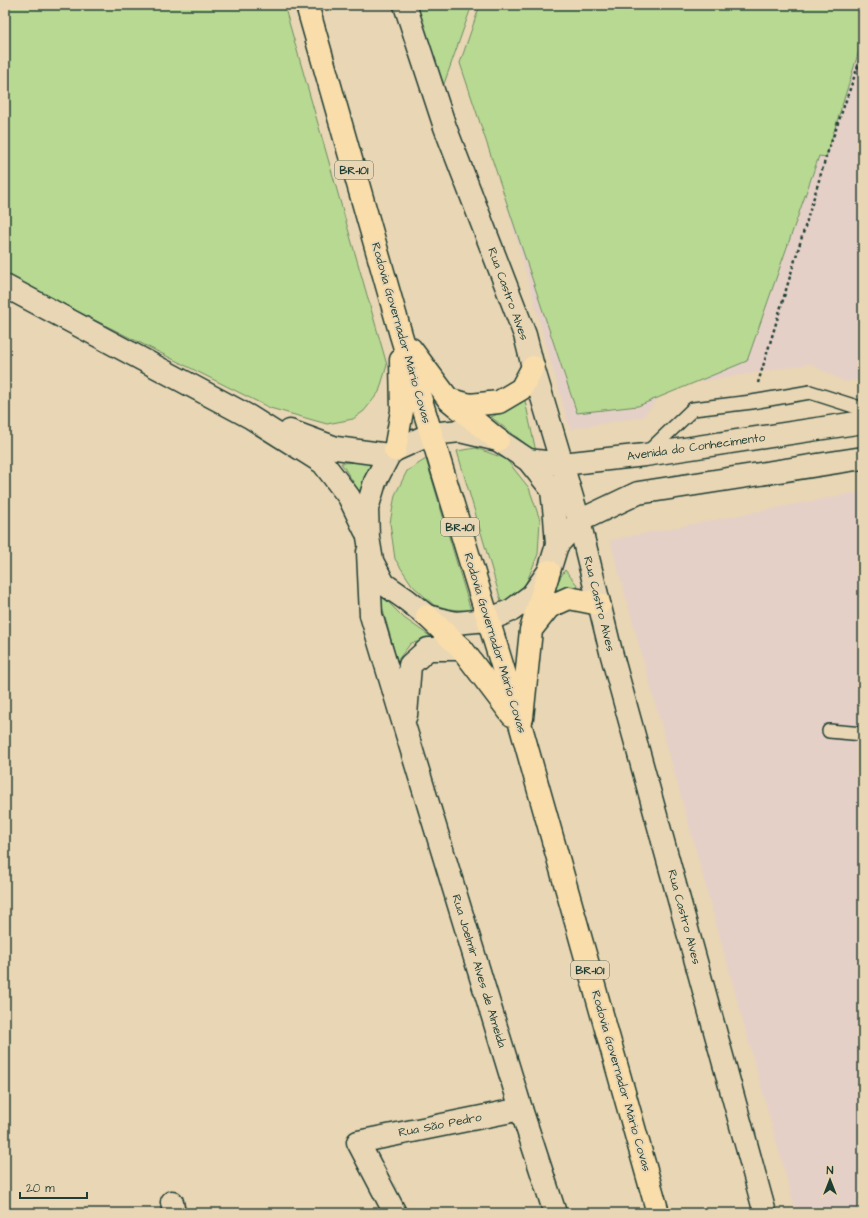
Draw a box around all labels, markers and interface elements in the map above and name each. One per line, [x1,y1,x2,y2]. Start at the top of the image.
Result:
road number: BR-101 [335,161,373,179]
street label: Rodovia Governador Mário Covas [367,240,435,426]
street label: Rua Castro Alves [483,245,533,343]
street label: Avenida do Conhecimento [626,429,767,465]
road number: BR-101 [441,518,479,536]
street label: Rodovia Governador Mário Covas [459,551,531,735]
street label: Rua Castro Alves [579,555,619,653]
street label: Rua Castro Alves [663,868,705,966]
street label: Rua Joelmir Alves de Almeida [448,892,510,1050]
road number: BR-101 [571,961,609,979]
street label: Rodovia Governador Mário Covas [587,988,655,1174]
street label: Rua São Pedro [397,1109,483,1141]
north arrow [810,1160,850,1200]
text: N [827,1163,834,1178]
scale bar [20,1174,87,1200]
text: 20 m [26,1180,55,1197]

